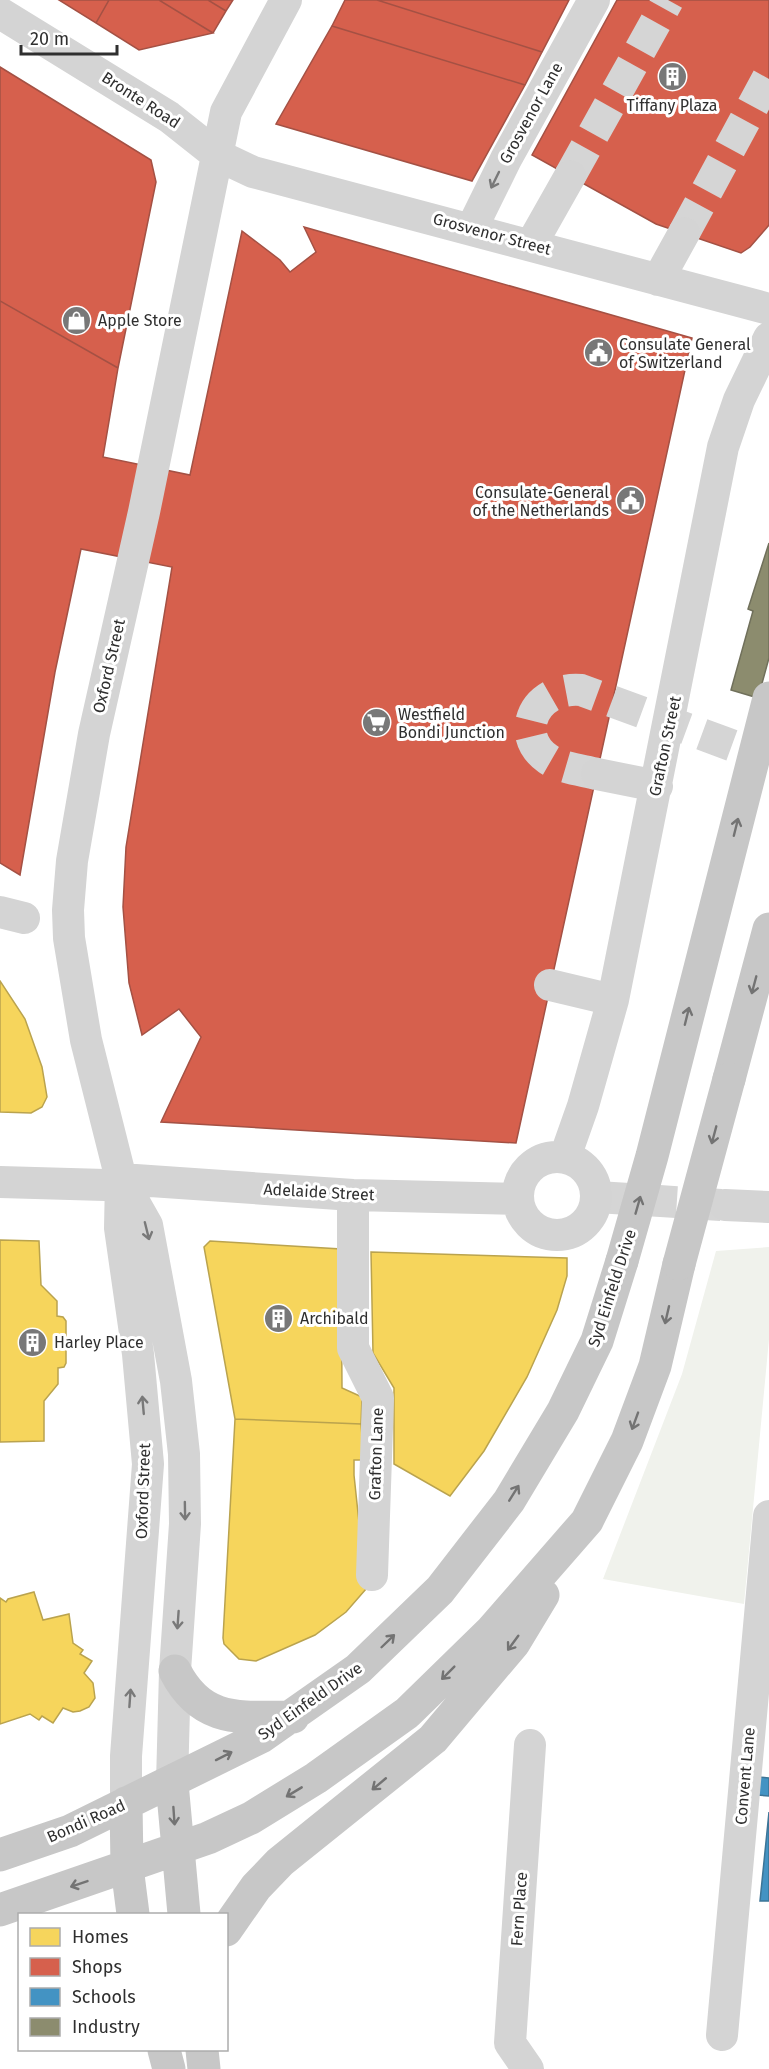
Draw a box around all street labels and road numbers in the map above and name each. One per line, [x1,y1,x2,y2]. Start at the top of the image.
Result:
street label: Grosvenor Lane [495,59,567,167]
street label: Bronte Road [98,68,184,132]
street label: Grosvenor Street [431,209,553,259]
street label: Oxford Street [89,617,129,715]
street label: Grafton Street [645,694,685,798]
street label: Adelaide Street [263,1180,375,1204]
street label: Syd Einfeld Drive [584,1227,640,1349]
street label: Grafton Lane [365,1407,387,1501]
street label: Oxford Street [132,1442,154,1539]
street label: Syd Einfeld Drive [254,1658,366,1744]
street label: Convent Lane [731,1726,759,1826]
street label: Bondi Road [44,1795,128,1847]
street label: Fern Place [507,1871,531,1947]

